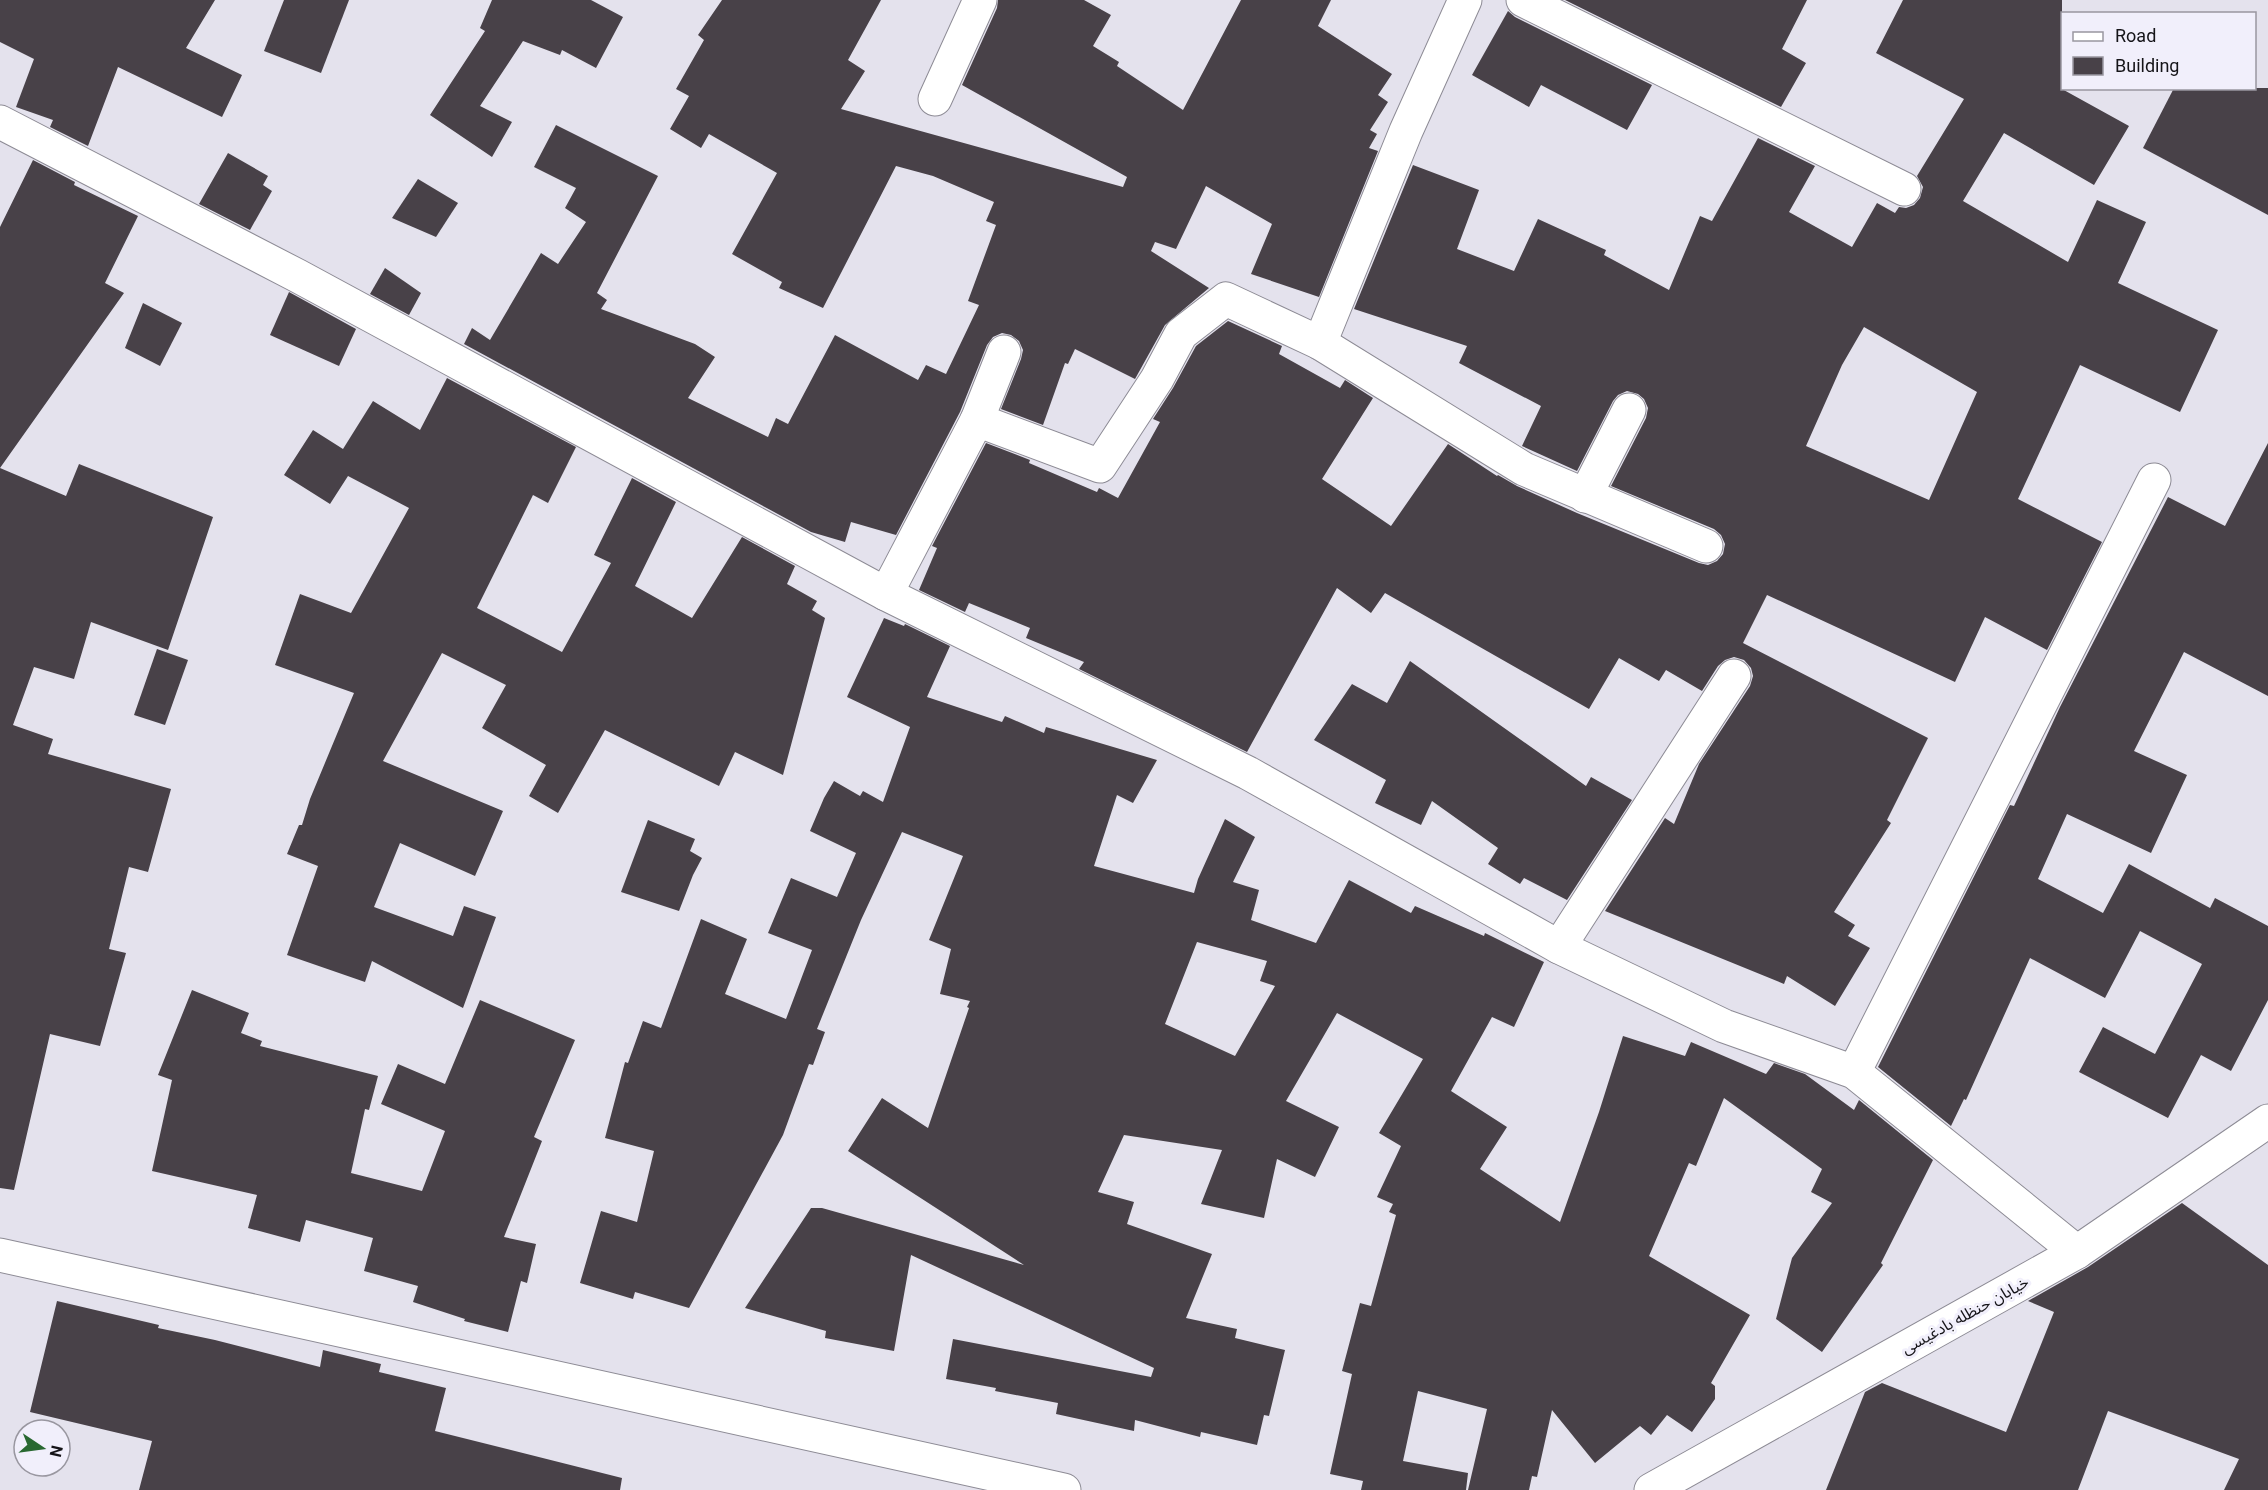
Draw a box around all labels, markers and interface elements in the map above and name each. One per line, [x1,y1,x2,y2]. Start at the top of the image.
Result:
legend [2061,12,2256,90]
text: Road [2115,25,2156,46]
text: Building [2115,55,2179,76]
street label: خیابان حنظله بادغیسی [1898,1272,2032,1358]
north arrow [12,1418,72,1478]
text: N [46,1444,67,1459]

